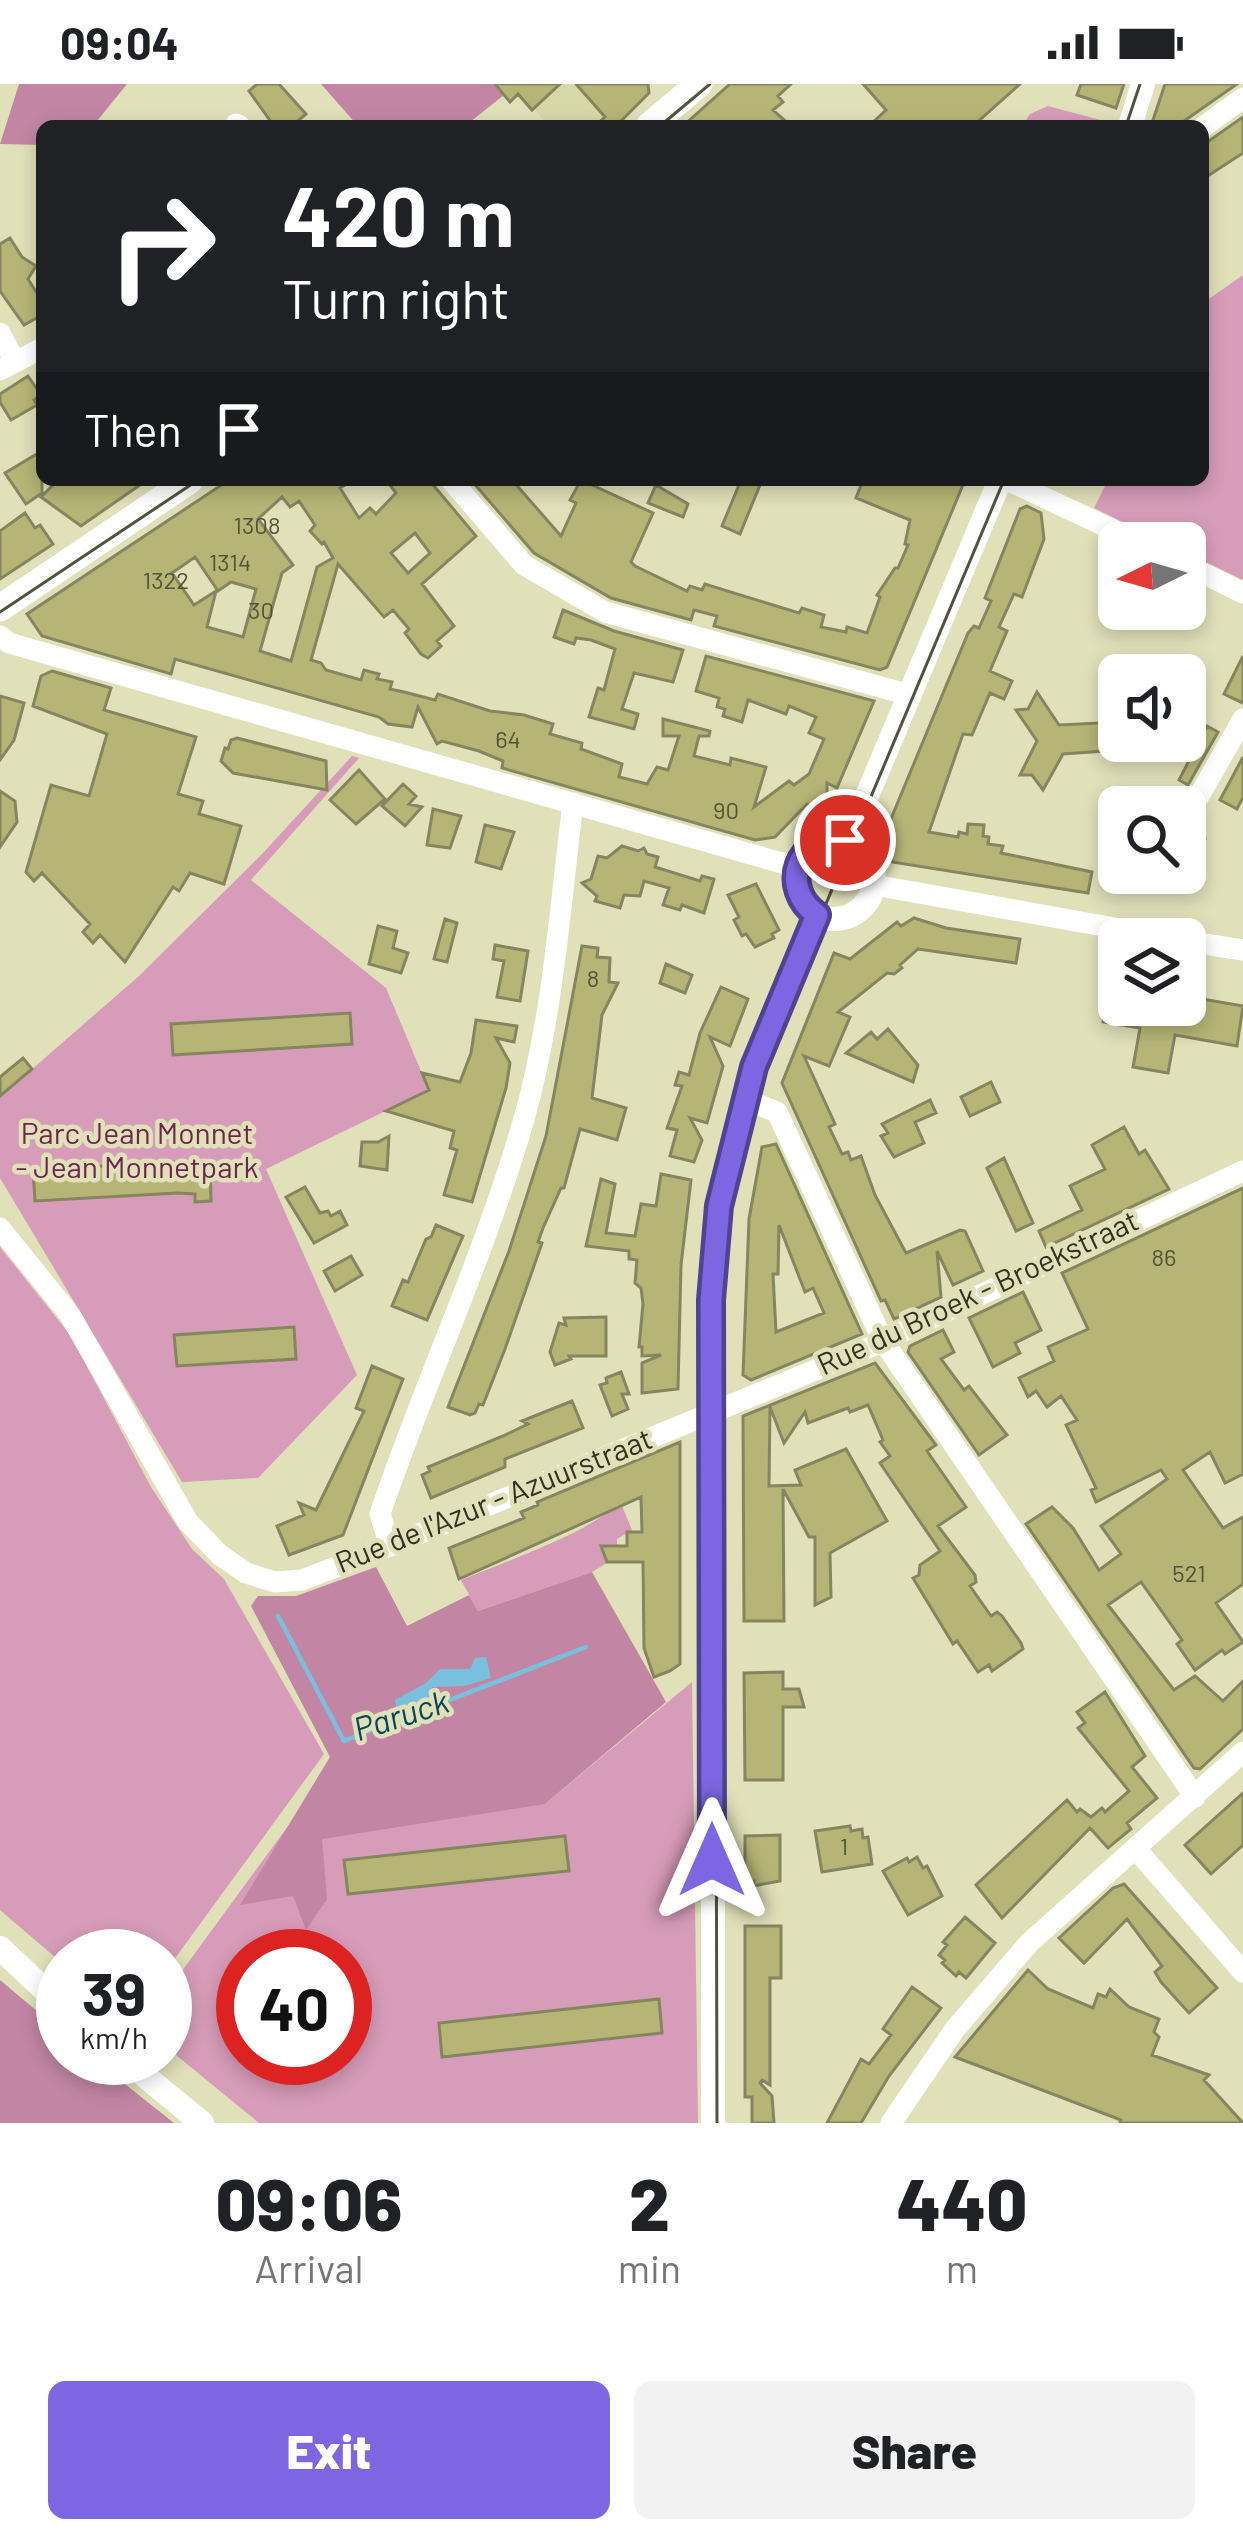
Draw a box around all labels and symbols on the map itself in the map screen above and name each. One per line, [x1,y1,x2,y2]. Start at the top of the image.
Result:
house number: 1308 [234,510,280,539]
north arrow [1098,522,1206,630]
house number: 1314 [209,547,251,576]
house number: 1322 [143,565,189,594]
house number: 30 [248,595,274,624]
house number: 64 [495,724,521,753]
pin [794,789,896,891]
house number: 90 [713,795,739,824]
house number: 8 [587,963,599,992]
park label: Parc Jean Monnet - Jean Monnetpark [16,1114,258,1184]
street label: Rue du Broek - Broekstraat [811,1201,1143,1381]
house number: 86 [1152,1242,1176,1271]
street label: Rue de l'Azur - Azuurstraat [330,1419,657,1579]
house number: 521 [1172,1558,1206,1587]
water label: Paruck [348,1680,453,1748]
position arrow [649,1797,775,1923]
house number: 1 [840,1831,848,1860]
speed limit sign: 40 [216,1929,372,2085]

